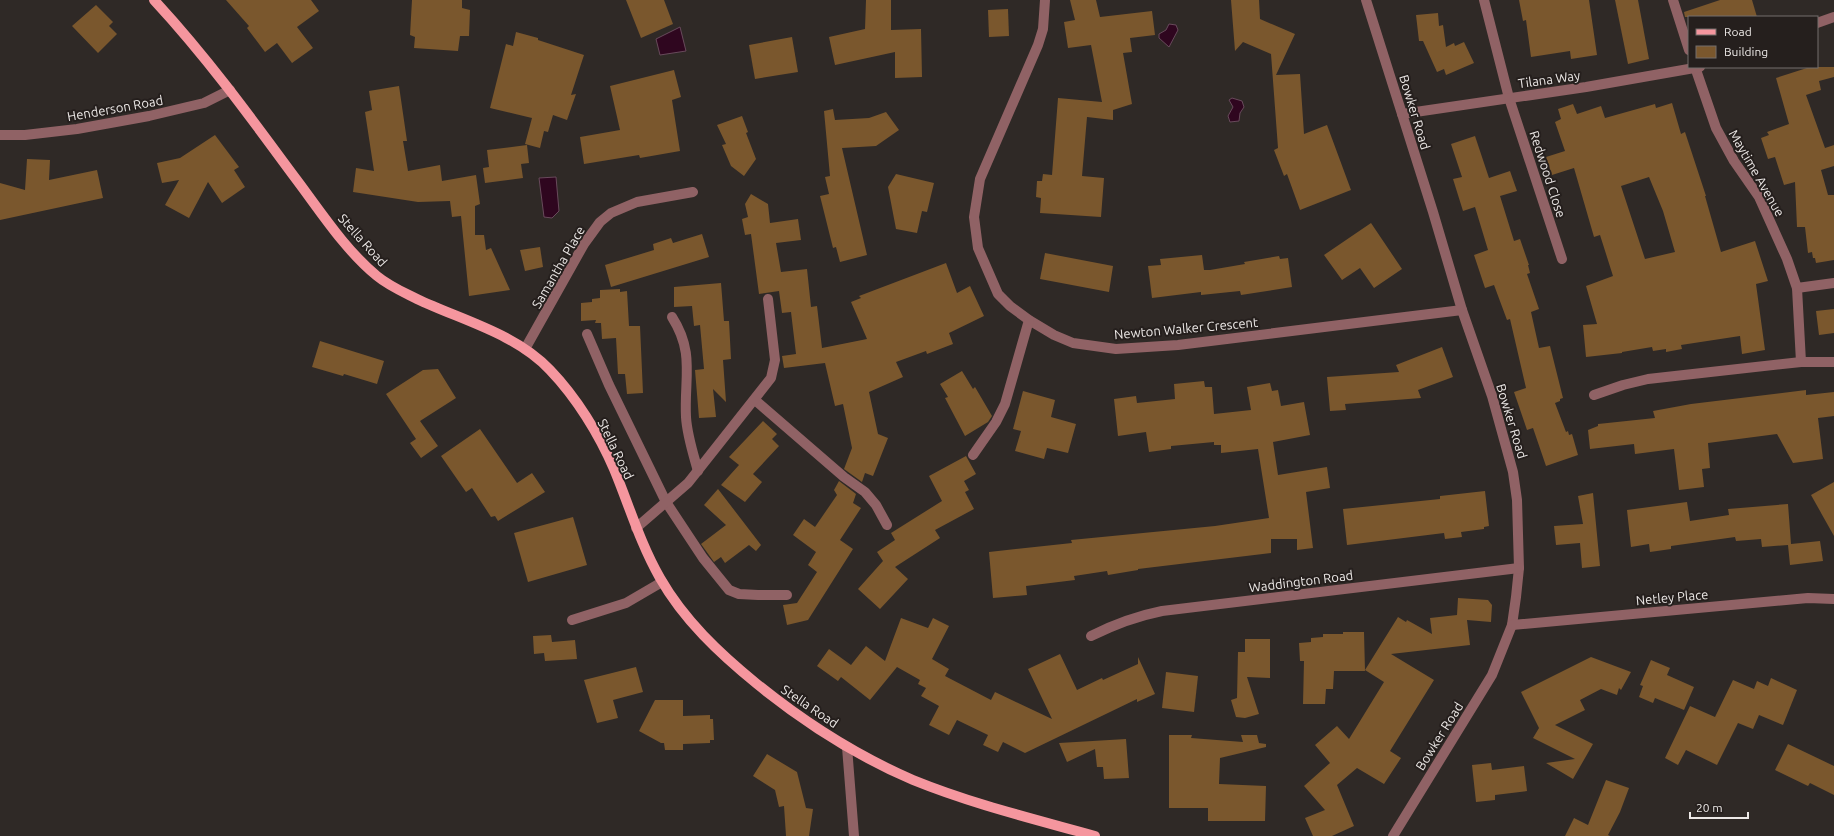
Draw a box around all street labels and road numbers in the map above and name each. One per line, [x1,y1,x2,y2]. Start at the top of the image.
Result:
street label: Tilana Way [1517,68,1581,90]
street label: Bowker Road [1397,73,1433,151]
street label: Henderson Road [66,93,164,123]
street label: Maytime Avenue [1727,127,1787,219]
street label: Redwood Close [1527,129,1569,219]
street label: Stella Road [336,211,390,269]
street label: Samantha Place [529,224,587,310]
street label: Newton Walker Crescent [1114,315,1258,341]
street label: Bowker Road [1494,382,1530,460]
street label: Stella Road [595,416,637,482]
street label: Waddington Road [1248,568,1354,594]
street label: Netley Place [1635,587,1709,607]
street label: Stella Road [779,682,841,730]
street label: Bowker Road [1413,700,1465,772]

